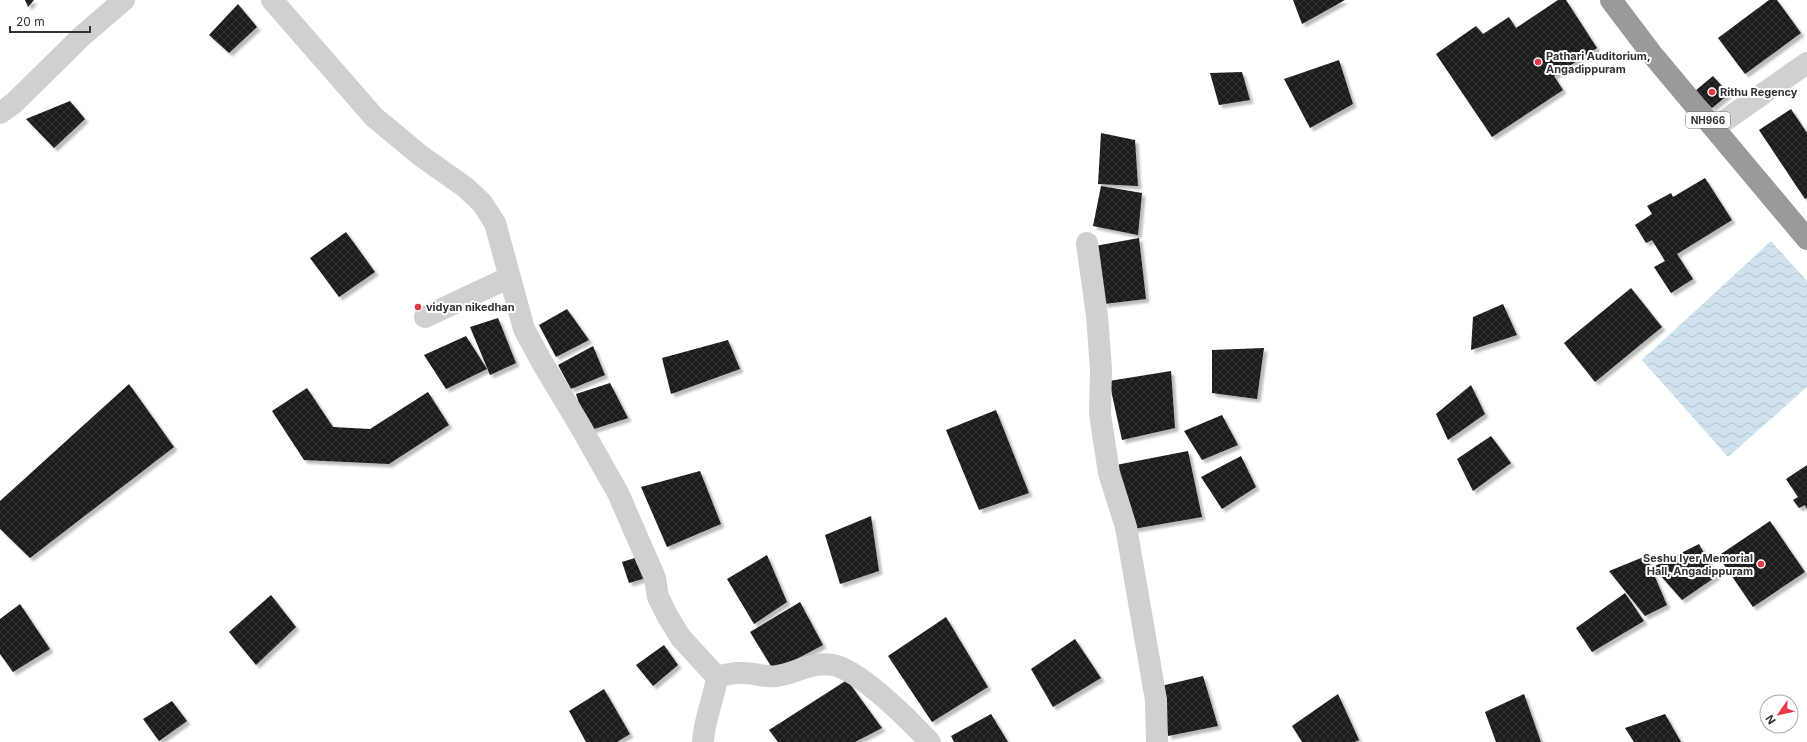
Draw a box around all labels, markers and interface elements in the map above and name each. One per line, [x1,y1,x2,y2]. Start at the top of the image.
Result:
scale bar [10,8,90,34]
text: 20 m [16,14,45,29]
place label: Pathari Auditorium, Angadippuram [1546,49,1651,76]
marker: Pathari Auditorium, Angadippuram [1533,57,1543,67]
place label: Rithu Regency [1720,85,1798,99]
marker: Rithu Regency [1707,87,1717,97]
road number: NH966 [1686,112,1730,128]
place label: vidyan nikedhan [426,300,515,314]
marker: vidyan nikedhan [413,302,423,312]
place label: Seshu Iyer Memorial Hall, Angadippuram [1643,551,1753,578]
marker: Seshu Iyer Memorial Hall, Angadippuram [1756,559,1766,569]
north arrow [1759,694,1799,734]
text: N [1763,712,1779,727]

